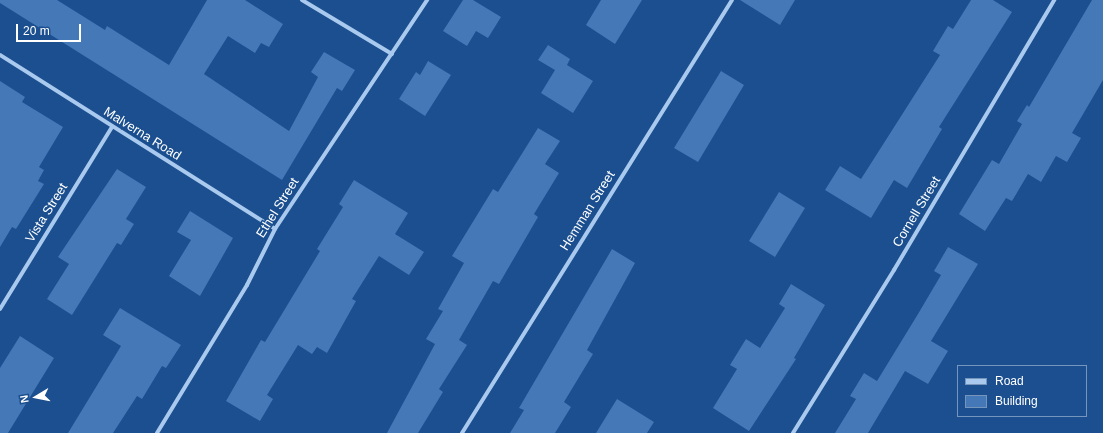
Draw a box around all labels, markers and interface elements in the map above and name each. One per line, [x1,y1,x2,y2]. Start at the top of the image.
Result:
scale bar [18,16,83,42]
text: 20 m [23,24,50,38]
street label: Malverna Road [100,104,184,164]
street label: Hemman Street [557,168,619,254]
street label: Cornell Street [890,174,944,250]
street label: Ethel Street [253,175,303,241]
street label: Vista Street [23,180,71,246]
legend [957,365,1087,417]
text: Road [995,374,1024,388]
north arrow [16,377,56,417]
text: N [18,394,31,404]
text: Building [995,394,1038,408]

